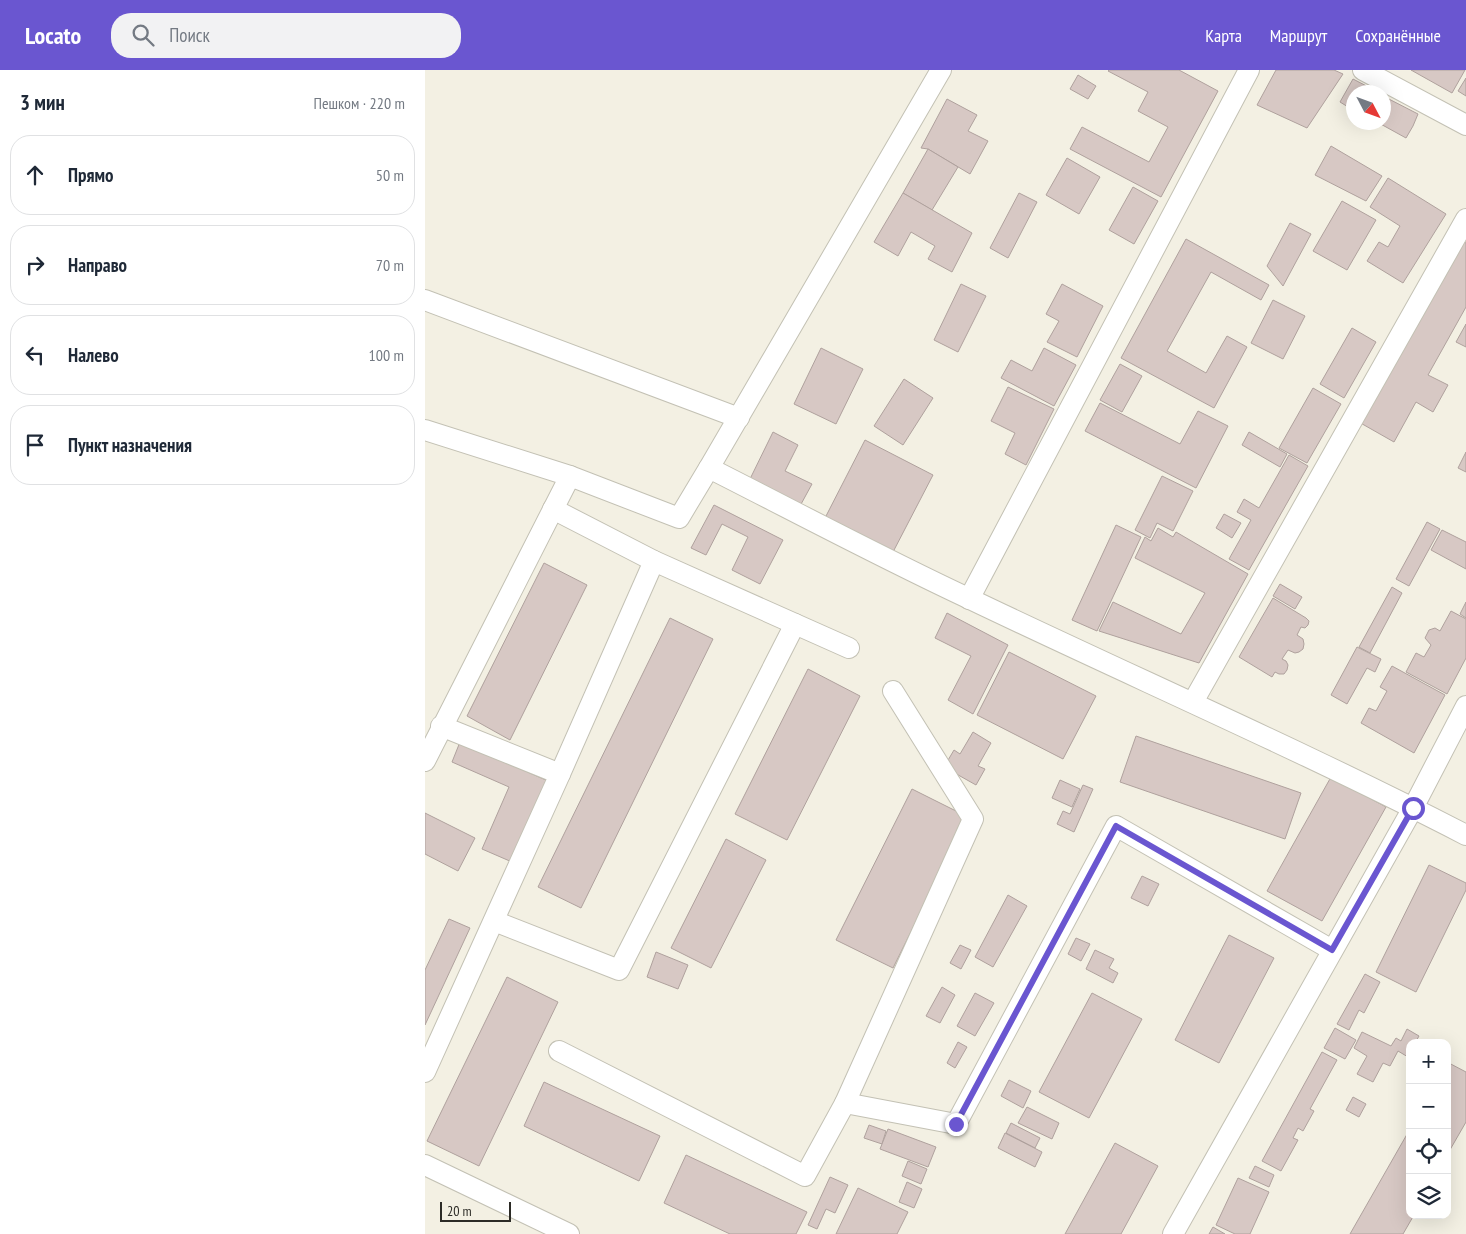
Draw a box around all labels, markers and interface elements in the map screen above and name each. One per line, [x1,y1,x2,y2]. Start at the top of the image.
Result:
search box [111,13,461,58]
text: Locato [25,20,81,51]
icon: search [129,21,157,49]
text: Поиск [169,23,210,47]
text: Карта [1205,24,1242,47]
text: Маршрут [1270,24,1327,47]
text: Сохранённые [1355,24,1441,47]
north arrow [1346,85,1391,130]
text: 3 мин [20,89,65,116]
text: Пешком · 220 m [314,93,405,113]
icon: ahead [21,161,49,189]
text: Прямо [68,163,113,187]
text: 50 m [376,165,404,185]
icon: right [21,251,49,279]
text: Направо [68,253,127,277]
text: 70 m [376,255,404,275]
icon: left [21,341,49,369]
text: Налево [68,343,119,367]
text: 100 m [369,345,404,365]
icon: arrive [21,431,49,459]
text: Пункт назначения [68,433,192,457]
route start [1402,797,1425,820]
map controls [1406,1039,1451,1219]
button: + [1406,1039,1451,1084]
button: − [1406,1084,1451,1129]
route end [945,1113,968,1136]
button: locate [1406,1129,1451,1174]
button: layers [1406,1174,1451,1219]
scale bar [440,1199,511,1222]
text: 20 m [447,1202,472,1220]

